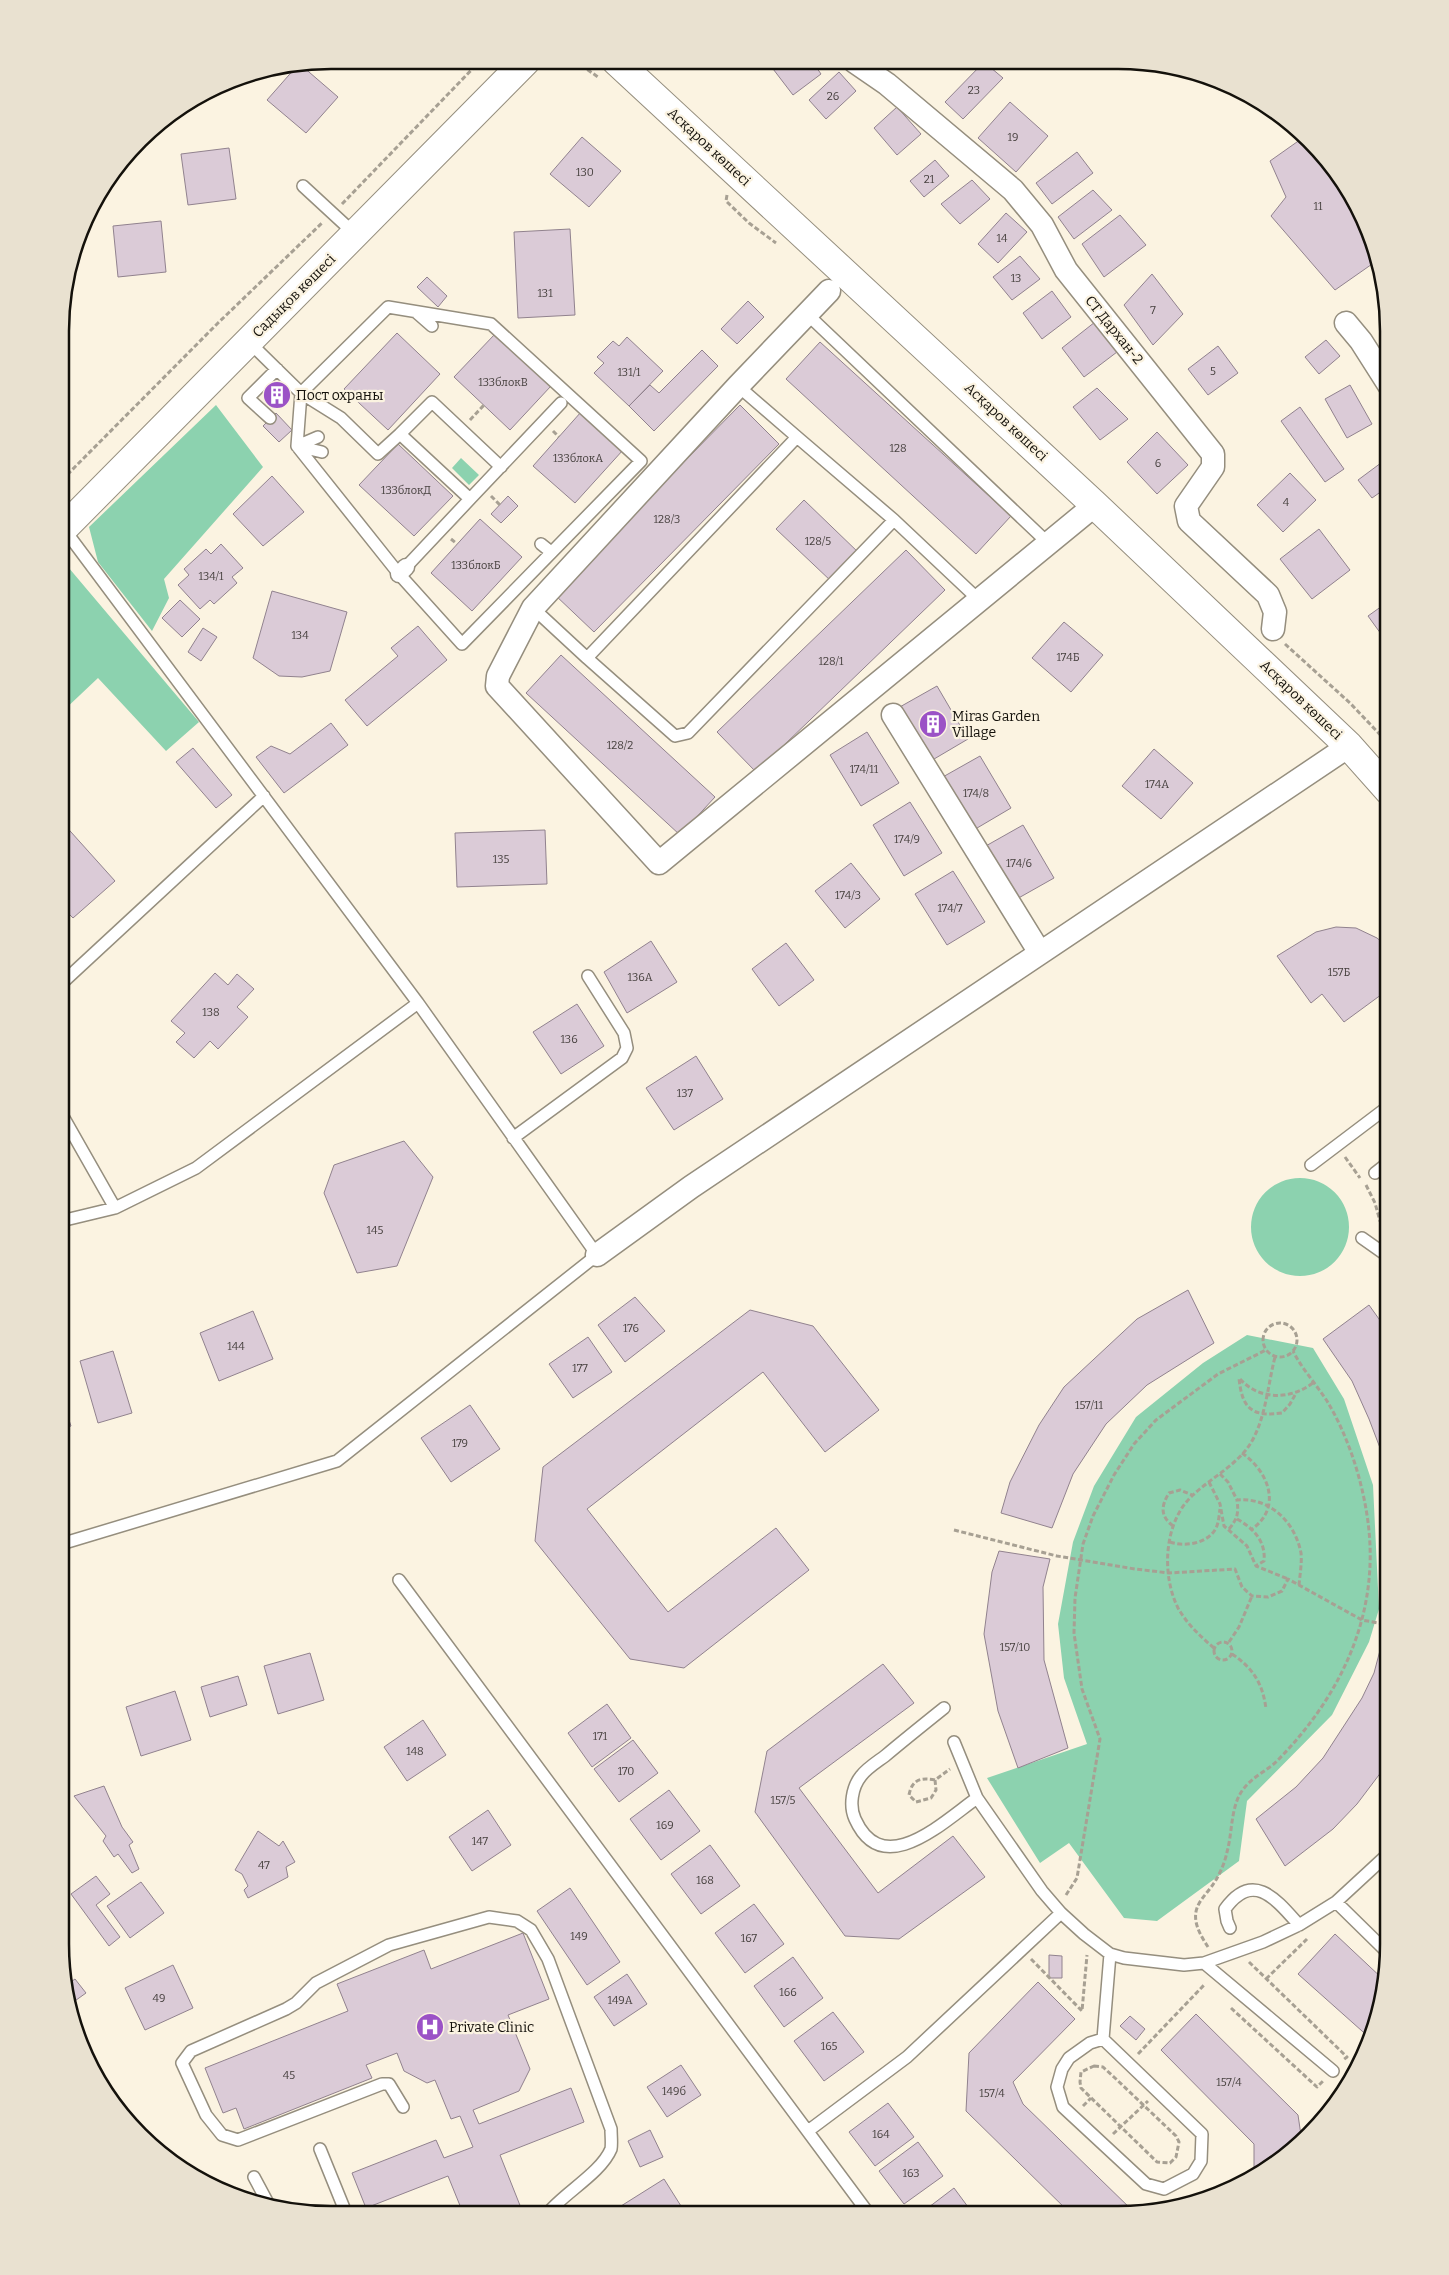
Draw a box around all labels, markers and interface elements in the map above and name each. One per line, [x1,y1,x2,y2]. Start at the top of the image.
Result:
house number: 23 [968,84,980,97]
house number: 26 [827,90,839,103]
street label: Асқаров көшесі [664,104,754,190]
house number: 19 [1008,131,1018,144]
house number: 130 [576,166,594,179]
house number: 21 [924,173,935,186]
house number: 11 [1314,200,1323,213]
house number: 14 [997,232,1008,245]
street label: Садықов көшесі [249,251,339,341]
house number: 13 [1011,272,1021,285]
house number: 131 [537,287,553,300]
street label: СТ Дархан-2 [1081,292,1147,368]
house number: 7 [1150,304,1156,317]
house number: 5 [1210,365,1216,378]
house number: 131/1 [617,366,641,379]
house number: 133блокВ [478,376,528,389]
street label: Асқаров көшесі [961,379,1051,465]
building icon: Пост охраны [262,380,292,410]
place label: Пост охраны [296,387,383,404]
house number: 128 [889,442,907,455]
house number: 133блокА [553,452,603,465]
house number: 6 [1155,457,1161,470]
house number: 133блокД [381,484,431,497]
house number: 4 [1283,496,1290,509]
house number: 128/3 [654,513,680,526]
house number: 128/5 [805,535,831,548]
house number: 133блокБ [451,559,501,572]
house number: 134/1 [198,570,224,583]
house number: 134 [291,629,309,642]
house number: 174Б [1056,651,1080,664]
house number: 128/1 [819,655,844,668]
street label: Асқаров көшесі [1257,657,1345,743]
place label: Miras Garden Village [952,708,1040,741]
building icon: Miras Garden Village [918,709,948,739]
house number: 128/2 [607,739,633,752]
house number: 174/11 [850,763,879,776]
house number: 174А [1145,778,1169,791]
house number: 174/8 [963,787,989,800]
house number: 174/9 [894,833,920,846]
house number: 135 [493,853,509,866]
house number: 174/6 [1006,857,1032,870]
house number: 174/3 [835,889,861,902]
house number: 174/7 [937,902,963,915]
house number: 157Б [1328,966,1350,979]
house number: 136А [628,971,653,984]
house number: 138 [202,1006,220,1019]
house number: 136 [560,1033,578,1046]
house number: 137 [677,1087,694,1100]
house number: 145 [367,1224,384,1237]
house number: 176 [623,1322,639,1335]
house number: 144 [227,1340,245,1353]
house number: 177 [572,1362,588,1375]
house number: 157/11 [1075,1399,1104,1412]
house number: 179 [452,1437,468,1450]
house number: 157/10 [1000,1641,1030,1654]
house number: 171 [593,1730,608,1743]
house number: 148 [406,1745,424,1758]
house number: 170 [618,1765,634,1778]
house number: 157/5 [771,1794,796,1807]
house number: 169 [656,1819,674,1832]
house number: 147 [472,1835,489,1848]
house number: 47 [258,1859,270,1872]
house number: 168 [696,1874,714,1887]
house number: 149 [570,1930,588,1943]
house number: 167 [741,1932,758,1945]
house number: 166 [779,1986,797,1999]
house number: 49 [153,1992,165,2005]
house number: 149А [607,1994,633,2007]
hospital icon: Private Clinic [415,2012,445,2042]
place label: Private Clinic [449,2019,534,2036]
house number: 165 [821,2040,837,2053]
house number: 45 [283,2069,295,2082]
house number: 157/4 [1216,2076,1242,2089]
house number: 149б [662,2085,686,2098]
house number: 157/4 [979,2087,1005,2100]
house number: 164 [872,2128,890,2141]
house number: 163 [902,2167,920,2180]

